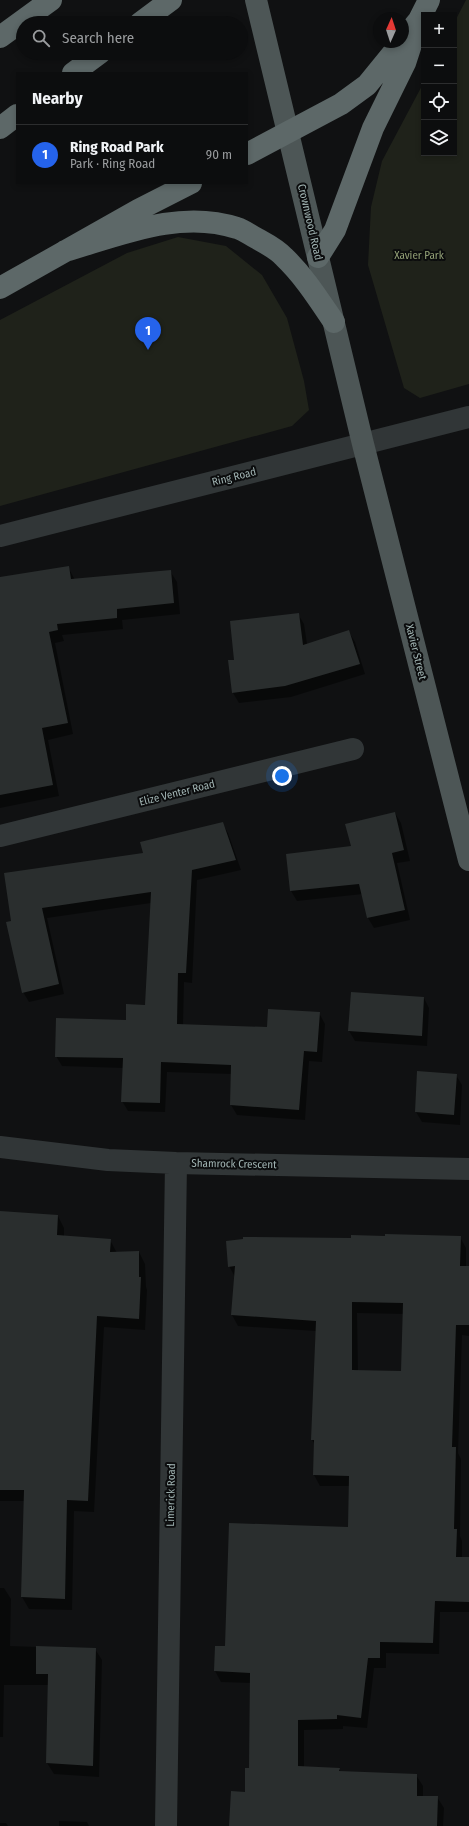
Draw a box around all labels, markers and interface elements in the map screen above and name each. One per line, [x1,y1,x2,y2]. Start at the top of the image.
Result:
north arrow [373,12,409,48]
map controls [421,12,457,156]
button: + [421,12,457,48]
search box [16,16,248,60]
icon: search [30,27,52,49]
text: Search here [62,29,134,47]
button: − [421,48,457,84]
button: locate [421,84,457,120]
text: Nearby [32,88,83,109]
button: layers [421,120,457,156]
text: Ring Road Park [70,138,164,156]
text: 1 [42,147,48,162]
text: 90 m [206,147,232,162]
text: Park · Ring Road [70,156,155,171]
street label: Crownwood Road [295,183,325,261]
park label: Xavier Park [394,249,445,262]
pin: 1 [135,317,161,350]
street label: Ring Road [211,465,257,489]
street label: Xavier Street [403,623,429,682]
your location [272,766,292,786]
street label: Elize Venter Road [138,777,216,809]
street label: Shamrock Crescent [191,1157,277,1171]
street label: Limerick Road [164,1463,178,1527]

